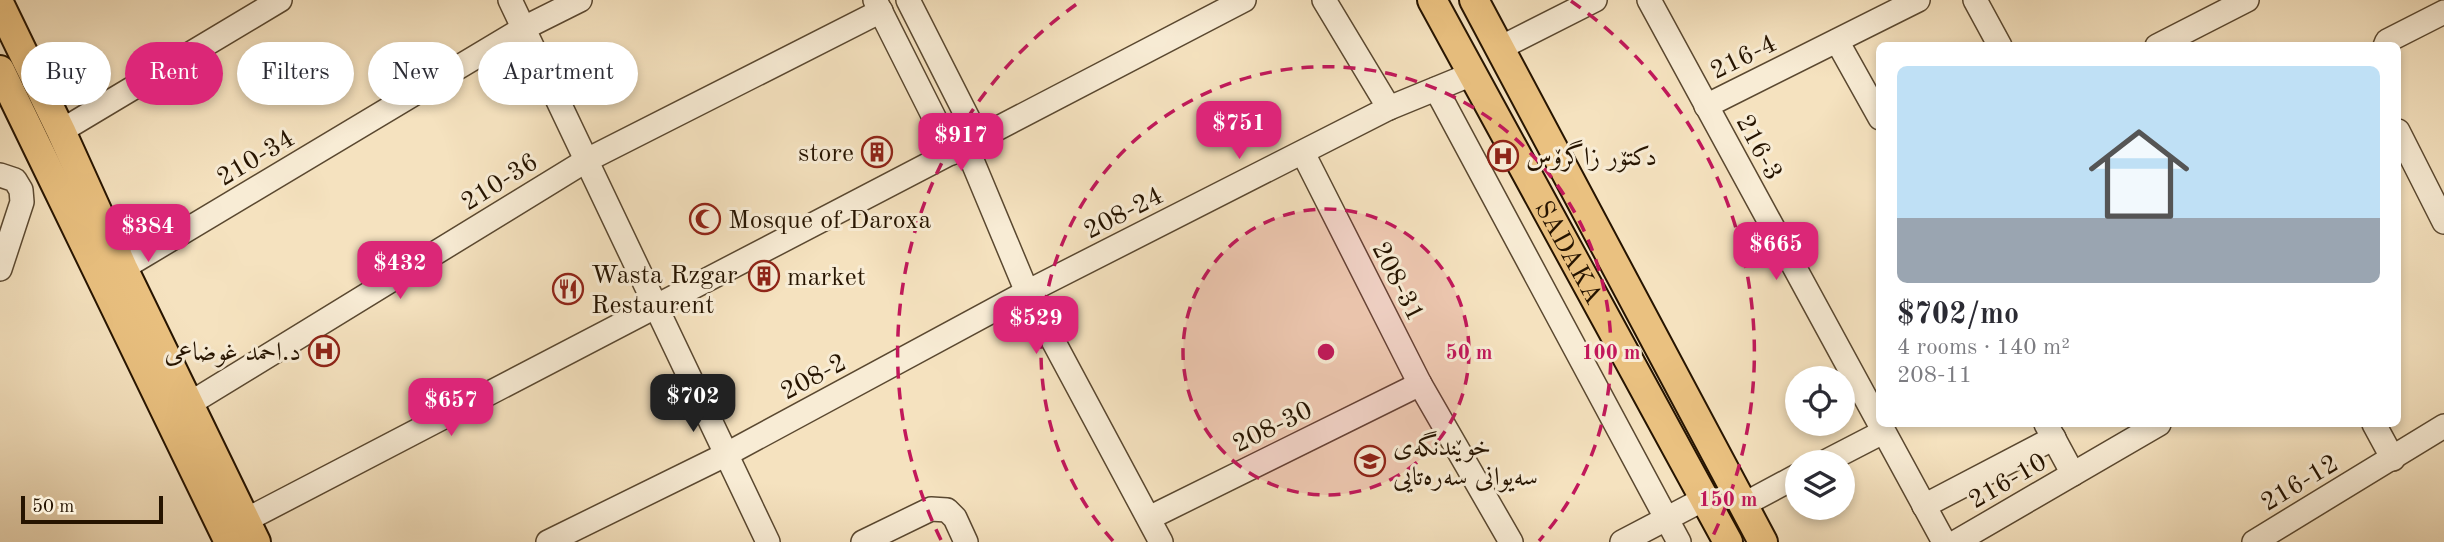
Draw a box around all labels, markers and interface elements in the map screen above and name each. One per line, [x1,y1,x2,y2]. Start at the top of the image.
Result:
street label: 216-4 [1707,31,1781,85]
chip: Buy [21,42,111,105]
chip: Rent [125,42,223,105]
chip: Filters [237,42,354,105]
chip: New [368,42,464,105]
chip: Apartment [478,42,638,105]
pin: $751 [1198,102,1280,161]
street label: 216-3 [1730,111,1786,185]
icon: home [2076,111,2202,237]
text: $751 [1212,112,1266,135]
pin: $917 [920,114,1002,173]
text: $917 [934,124,988,147]
street label: 210-34 [213,126,299,192]
building icon: store [860,135,894,169]
hospital icon: دکتۆر زاگرۆس [1486,139,1520,173]
place label: دکتۆر زاگرۆس [1526,139,1657,173]
place label: store [798,141,854,167]
street label: 210-36 [457,149,543,216]
street label: 208-24 [1080,183,1168,245]
street label: SADAKA [1529,197,1606,309]
mosque icon: Mosque of Daroxa [688,202,722,236]
pin: $384 [107,204,189,264]
place label: Mosque of Daroxa [728,208,931,234]
text: $384 [121,215,175,238]
pin: $665 [1735,222,1817,282]
text: $665 [1749,233,1803,256]
street label: 208-31 [1366,238,1428,326]
pin: $432 [359,242,441,301]
text: $432 [373,252,427,275]
building icon: market [747,259,781,293]
place label: Wasta Rzgar Restaurent [591,263,738,319]
place label: market [787,265,866,291]
restaurant icon: Wasta Rzgar Restaurent [551,272,585,306]
pin: $529 [995,296,1077,356]
text: $702/mo [1897,300,2019,330]
text: $529 [1009,307,1063,330]
hospital icon: د.احمد غوضاعی [307,334,341,368]
text: 4 rooms · 140 m² [1897,336,2070,359]
place label: د.احمد غوضاعی [165,340,301,368]
centre of rings [1314,340,1338,364]
text: 50 m [1445,343,1493,364]
text: 100 m [1581,343,1641,364]
street label: 208-2 [777,350,851,406]
text: 208-11 [1897,364,1972,387]
map controls [1785,366,1855,520]
button: locate [1785,366,1855,436]
pin: $702 [652,374,734,434]
pin: $657 [410,378,492,438]
text: $702 [666,385,720,408]
text: $657 [424,389,478,412]
street label: 208-30 [1229,397,1317,458]
place label: خوێندنگەی سەیوانی سەرەتایی [1393,430,1538,493]
school or university icon: خوێندنگەی سەیوانی سەرەتایی [1353,444,1387,478]
street label: 216-10 [1965,449,2051,514]
button: layers [1785,450,1855,520]
street label: 216-12 [2257,451,2343,517]
text: 150 m [1698,490,1758,511]
scale bar [21,493,163,525]
text: 50 m [32,498,74,517]

